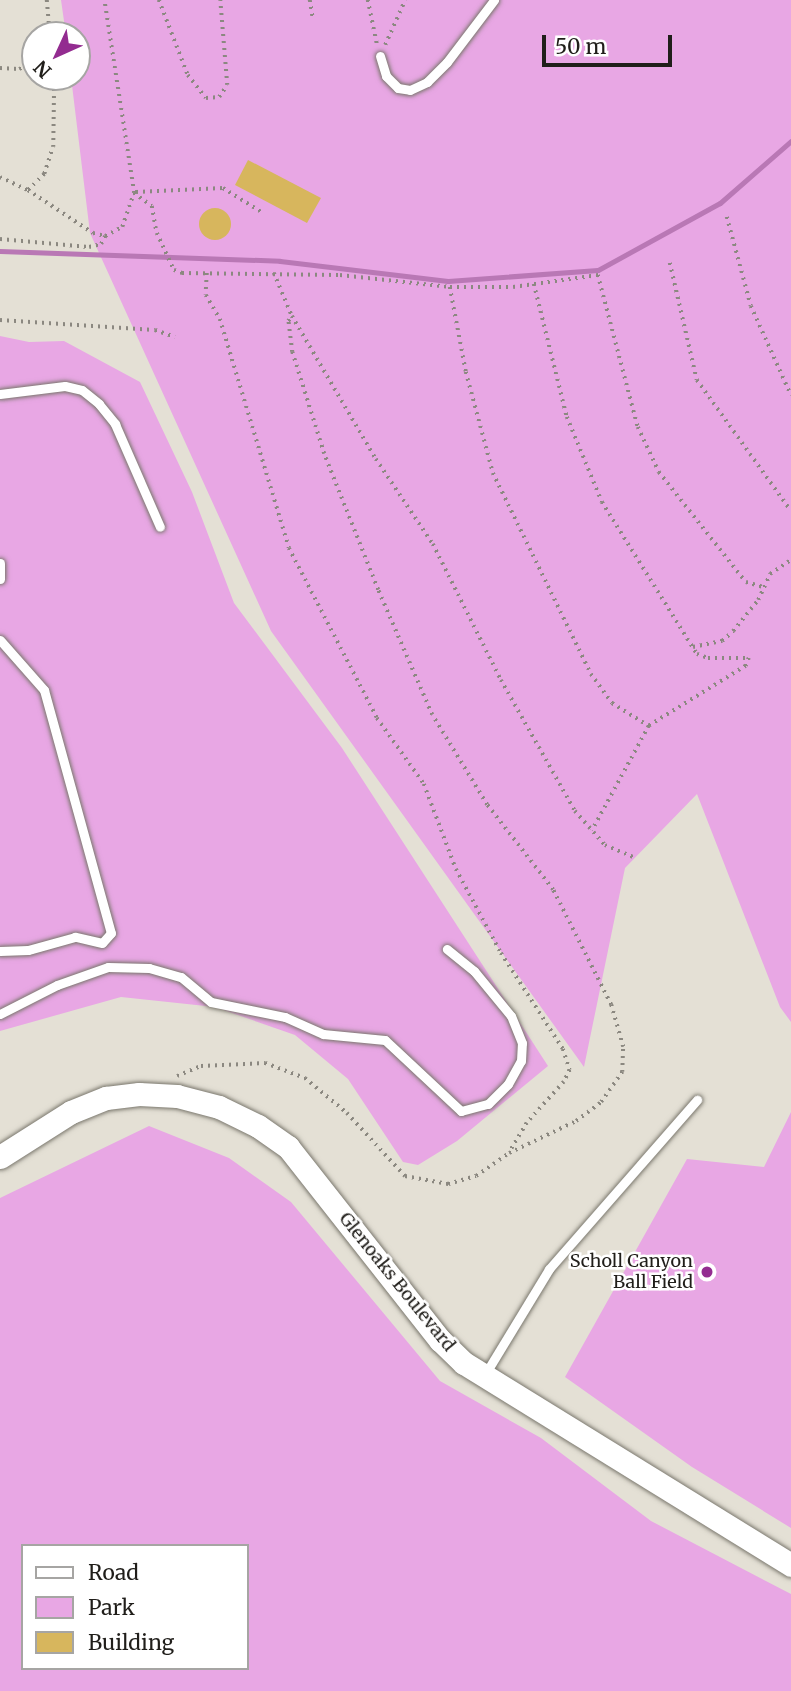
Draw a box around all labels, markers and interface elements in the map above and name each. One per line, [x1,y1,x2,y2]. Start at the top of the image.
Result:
north arrow [21,21,91,91]
scale bar [546,21,676,65]
text: 50 m [555,33,606,60]
text: N [29,56,56,83]
street label: Glenoaks Boulevard [334,1208,460,1356]
place label: Scholl Canyon Ball Field [570,1251,693,1294]
marker: Scholl Canyon Ball Field [699,1264,715,1280]
legend [21,1544,248,1670]
text: Road [88,1559,139,1586]
text: Park [88,1594,135,1621]
text: Building [88,1629,174,1656]

